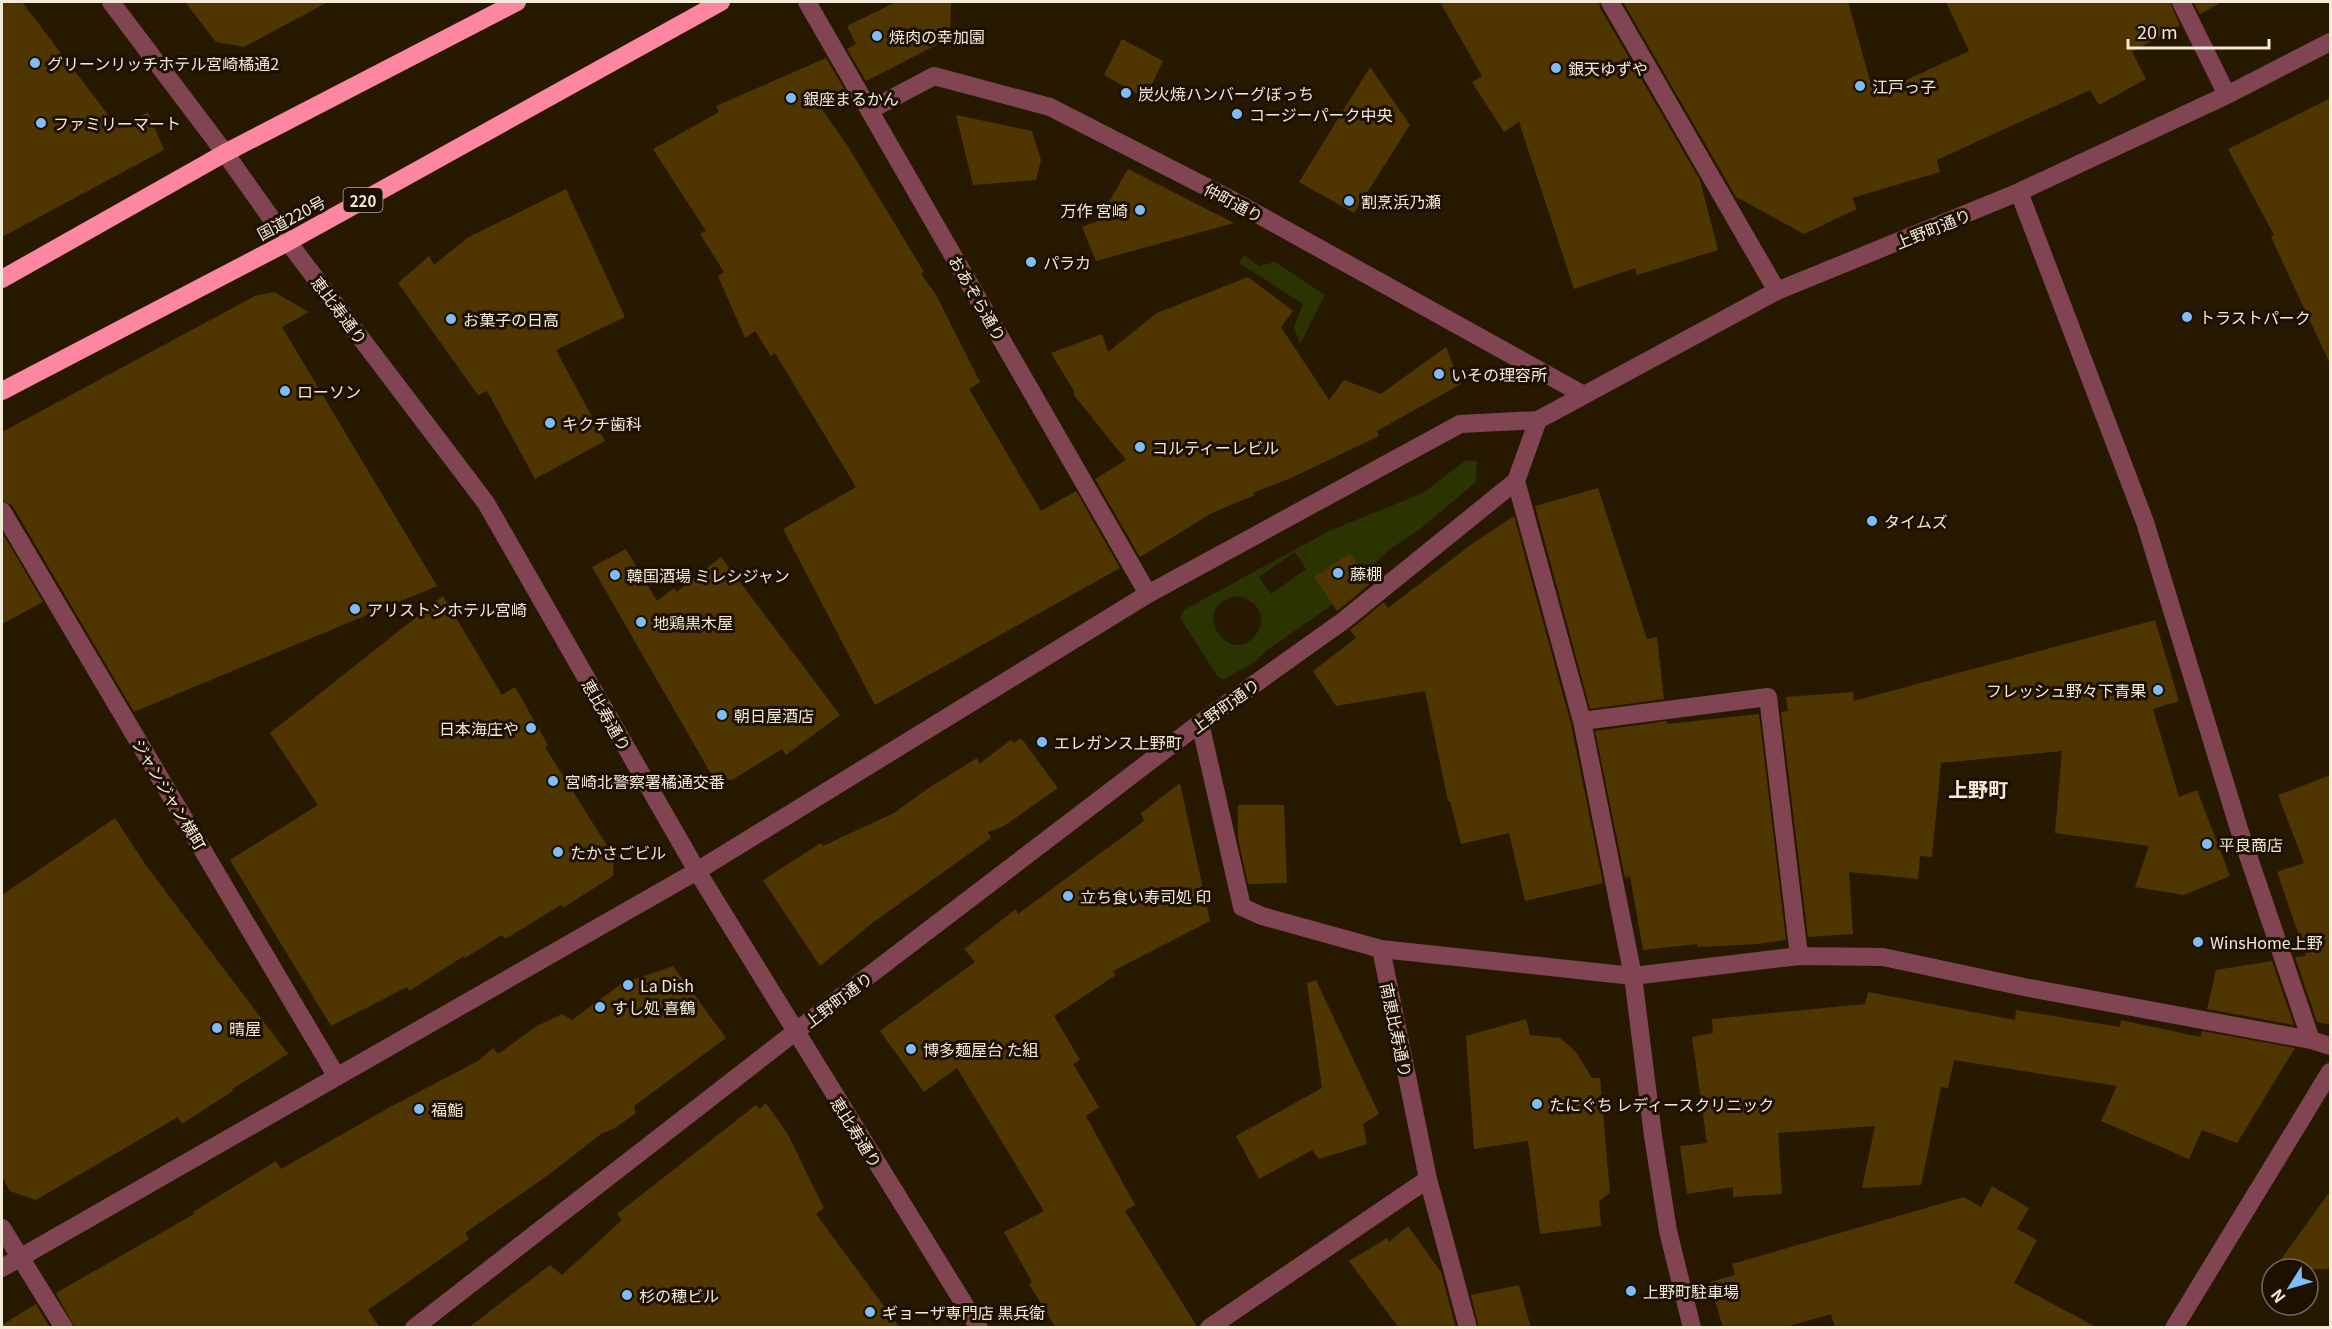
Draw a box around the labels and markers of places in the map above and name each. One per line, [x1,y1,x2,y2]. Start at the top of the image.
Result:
place label: 焼肉の幸加園 [889,24,985,48]
marker: 焼肉の幸加園 [870,29,884,43]
place label: グリーンリッチホテル宮崎橘通2 [47,51,279,75]
marker: グリーンリッチホテル宮崎橘通2 [28,56,42,70]
place label: 銀天ゆずや [1568,56,1648,80]
marker: 銀天ゆずや [1549,61,1563,75]
place label: 江戸っ子 [1872,74,1936,98]
marker: 江戸っ子 [1853,79,1867,93]
place label: 炭火焼ハンバーグぼっち [1138,81,1314,105]
place label: 銀座まるかん [803,86,899,110]
marker: 炭火焼ハンバーグぼっち [1119,86,1133,100]
marker: 銀座まるかん [784,91,798,105]
place label: コージーパーク中央 [1249,102,1393,126]
marker: コージーパーク中央 [1230,107,1244,121]
place label: ファミリーマート [53,111,181,135]
marker: ファミリーマート [34,116,48,130]
place label: 割烹浜乃瀬 [1361,189,1441,213]
marker: 割烹浜乃瀬 [1342,194,1356,208]
place label: 万作 宮崎 [1060,198,1128,222]
marker: 万作 宮崎 [1133,203,1147,217]
place label: パラカ [1043,250,1091,274]
marker: パラカ [1024,255,1038,269]
place label: トラストパーク [2199,305,2311,329]
place label: お菓子の日高 [463,307,559,331]
marker: トラストパーク [2180,310,2194,324]
marker: お菓子の日高 [444,312,458,326]
place label: いその理容所 [1451,362,1547,386]
marker: いその理容所 [1432,367,1446,381]
place label: ローソン [297,379,361,403]
marker: ローソン [278,384,292,398]
place label: キクチ歯科 [562,411,642,435]
marker: キクチ歯科 [543,416,557,430]
place label: コルティーレビル [1152,435,1279,459]
marker: コルティーレビル [1133,440,1147,454]
place label: タイムズ [1884,509,1948,533]
marker: タイムズ [1865,514,1879,528]
place label: 藤棚 [1350,561,1382,585]
place label: 韓国酒場 ミレシジャン [627,563,790,587]
marker: 藤棚 [1331,566,1345,580]
marker: 韓国酒場 ミレシジャン [608,568,622,582]
place label: アリストンホテル宮崎 [367,597,527,621]
marker: アリストンホテル宮崎 [348,602,362,616]
place label: 地鶏黒木屋 [653,610,733,634]
marker: 地鶏黒木屋 [634,615,648,629]
place label: フレッシュ野々下青果 [1986,678,2146,702]
marker: フレッシュ野々下青果 [2151,683,2165,697]
place label: 朝日屋酒店 [734,703,814,727]
marker: 朝日屋酒店 [715,708,729,722]
place label: 日本海庄や [439,716,519,740]
marker: 日本海庄や [524,721,538,735]
place label: エレガンス上野町 [1054,730,1182,754]
marker: エレガンス上野町 [1035,735,1049,749]
place label: 宮崎北警察署橘通交番 [565,769,725,793]
marker: 宮崎北警察署橘通交番 [546,774,560,788]
place label: 平良商店 [2219,832,2283,856]
marker: 平良商店 [2200,837,2214,851]
place label: たかさごビル [570,840,666,864]
marker: たかさごビル [551,845,565,859]
place label: 立ち食い寿司処 印 [1080,884,1212,908]
marker: 立ち食い寿司処 印 [1061,889,1075,903]
place label: WinsHome上野 [2210,930,2323,954]
marker: WinsHome上野 [2191,935,2205,949]
place label: La Dish [640,973,694,997]
marker: La Dish [621,978,635,992]
place label: すし処 喜鶴 [612,995,696,1019]
marker: すし処 喜鶴 [593,1000,607,1014]
place label: 晴屋 [229,1016,261,1040]
marker: 晴屋 [210,1021,224,1035]
place label: 博多麺屋台 た組 [923,1037,1039,1061]
marker: 博多麺屋台 た組 [904,1042,918,1056]
place label: たにぐち レディースクリニック [1549,1092,1774,1116]
place label: 福鮨 [431,1097,463,1121]
marker: たにぐち レディースクリニック [1530,1097,1544,1111]
marker: 福鮨 [412,1102,426,1116]
place label: 上野町駐車場 [1643,1279,1739,1303]
place label: 杉の穂ビル [639,1283,719,1307]
marker: 上野町駐車場 [1624,1284,1638,1298]
marker: 杉の穂ビル [620,1288,634,1302]
place label: ギョーザ専門店 黒兵衛 [882,1300,1045,1324]
marker: ギョーザ専門店 黒兵衛 [863,1305,877,1319]

